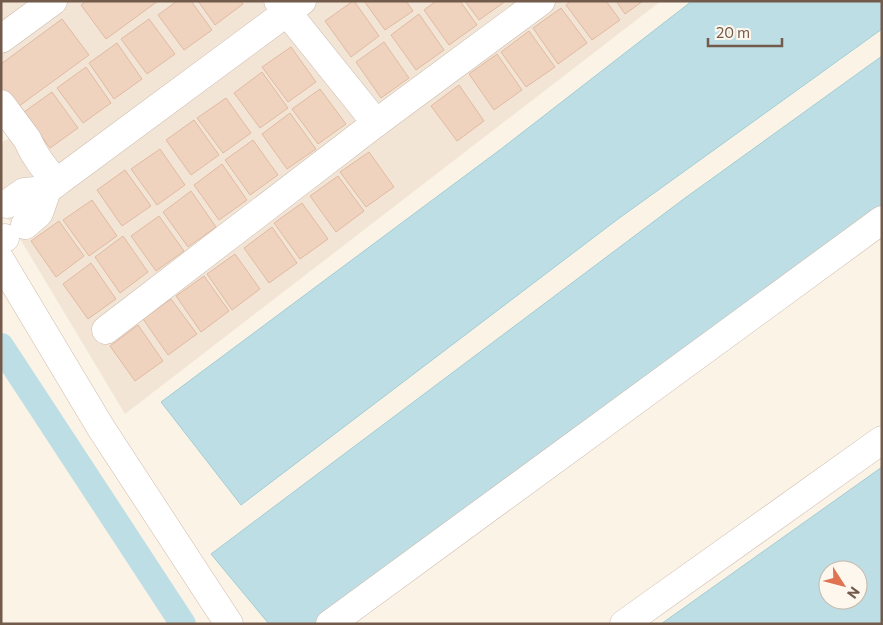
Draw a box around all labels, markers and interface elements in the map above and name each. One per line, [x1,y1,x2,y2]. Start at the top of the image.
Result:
scale bar [708,15,782,47]
text: 20 m [716,23,750,41]
north arrow [818,560,868,610]
text: N [844,584,864,602]

